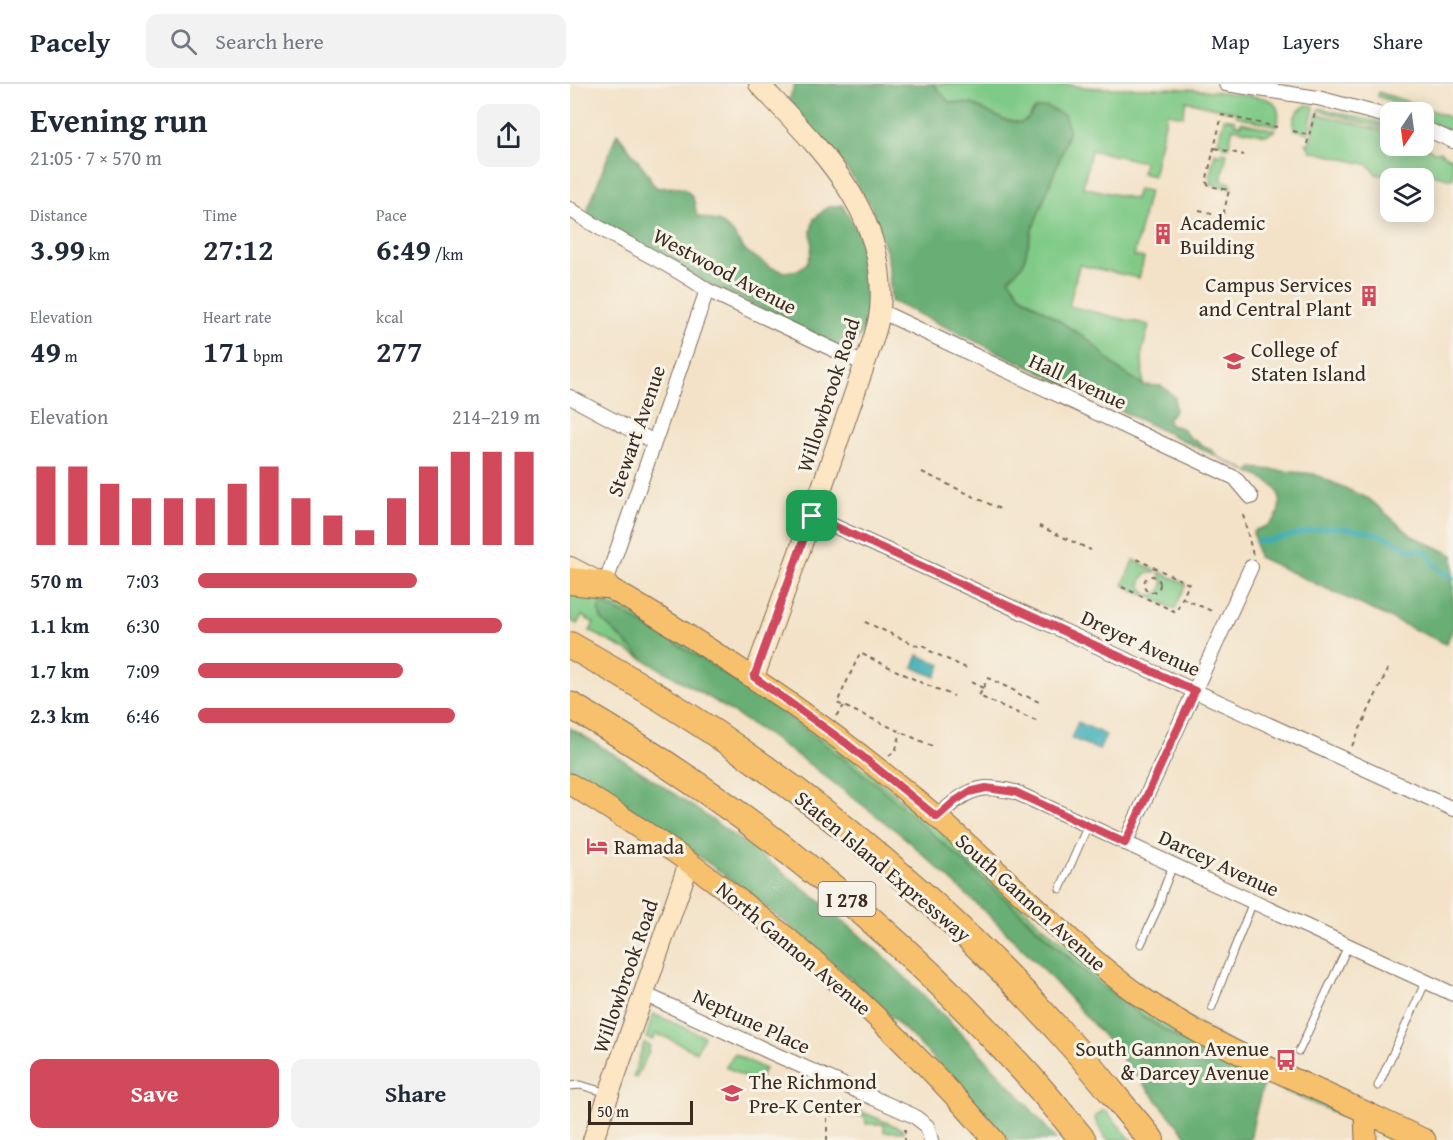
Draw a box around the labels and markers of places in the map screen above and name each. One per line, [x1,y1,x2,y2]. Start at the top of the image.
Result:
place label: Academic Building [1180,207,1265,262]
building icon: Academic Building [1151,222,1175,246]
place label: Campus Services and Central Plant [1199,269,1353,324]
building icon: Campus Services and Central Plant [1357,284,1381,308]
place label: College of Staten Island [1251,334,1367,389]
school or university icon: College of Staten Island [1222,349,1246,373]
pin [786,490,837,541]
place label: Ramada [614,831,684,862]
hotel icon: Ramada [585,834,609,858]
place label: South Gannon Avenue & Darcey Avenue [1075,1033,1269,1088]
bus stop icon: South Gannon Avenue & Darcey Avenue [1274,1048,1298,1072]
place label: The Richmond Pre-K Center [749,1066,877,1121]
school or university icon: The Richmond Pre-K Center [720,1081,744,1105]

